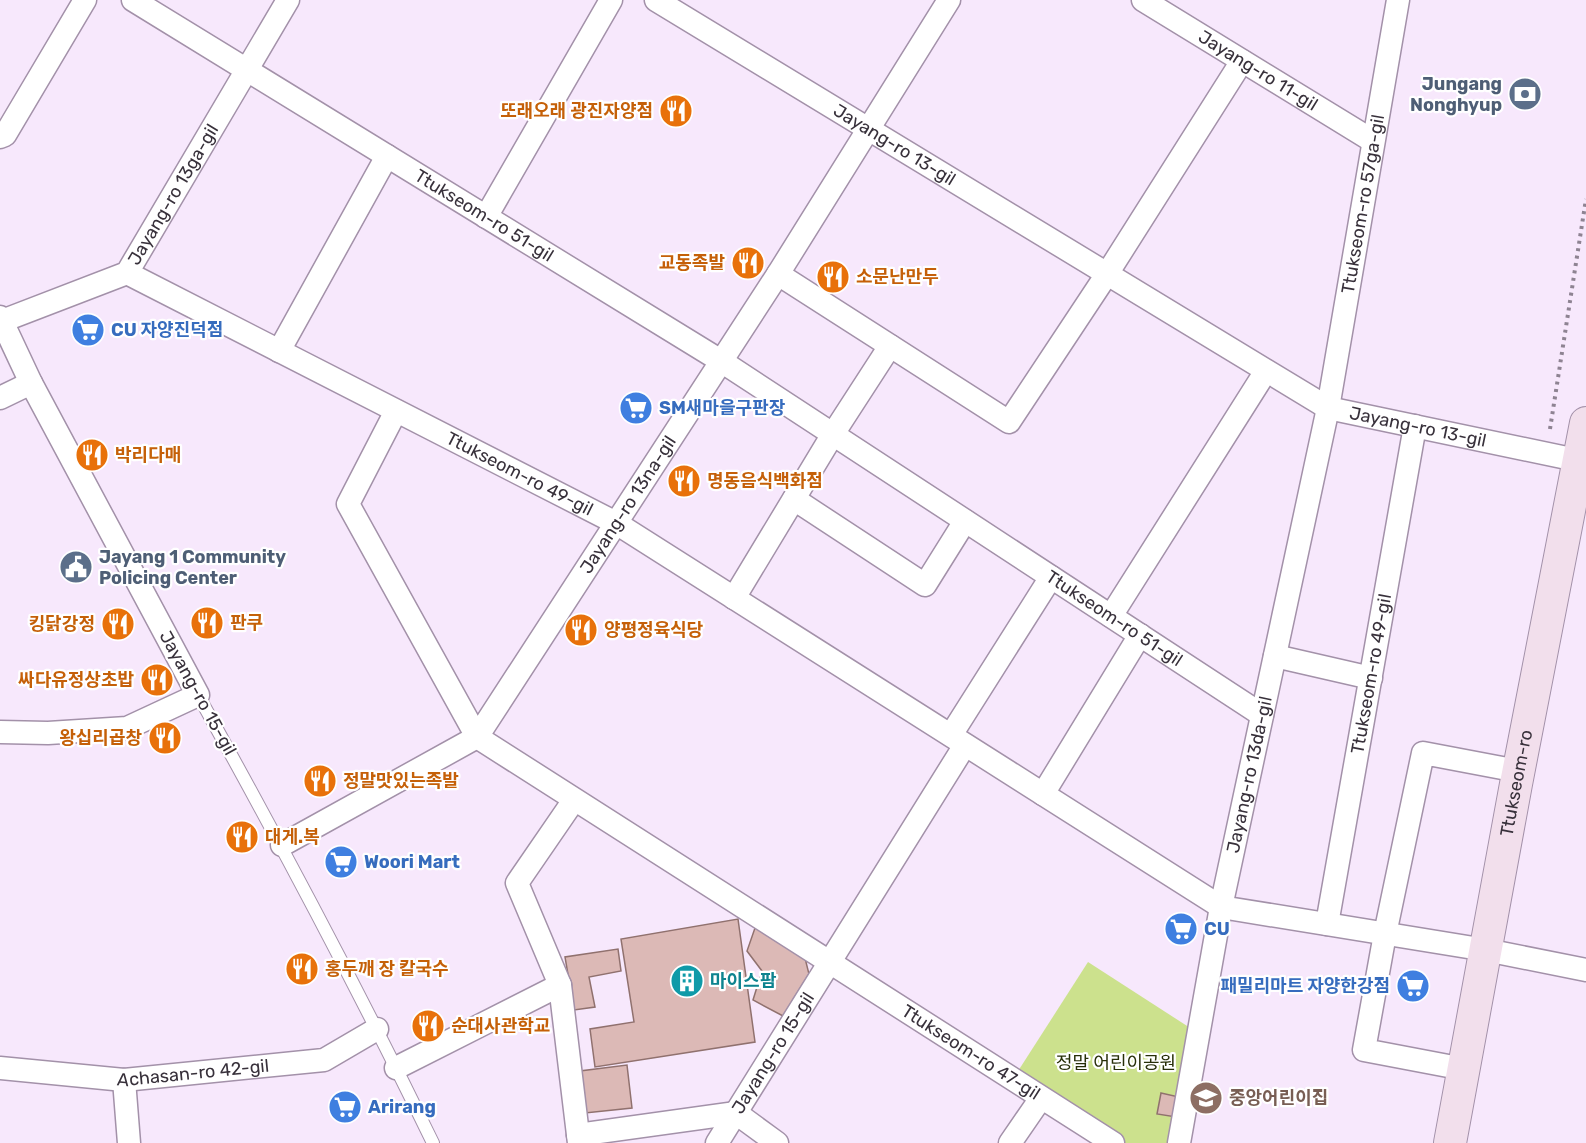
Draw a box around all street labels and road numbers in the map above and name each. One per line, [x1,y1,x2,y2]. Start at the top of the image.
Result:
street label: Jayang-ro 11-gil [1194,26,1322,115]
street label: Jayang-ro 13-gil [829,99,960,190]
street label: Ttukseom-ro 57ga-gil [1337,113,1389,295]
street label: Jayang-ro 13ga-gil [123,120,223,269]
street label: Ttukseom-ro 51-gil [411,165,558,267]
street label: Jayang-ro 13-gil [1348,402,1488,452]
street label: Ttukseom-ro 49-gil [442,427,597,520]
street label: Jayang-ro 13na-gil [575,432,681,578]
street label: Ttukseom-ro 51-gil [1042,566,1187,671]
street label: Ttukseom-ro 49-gil [1346,592,1396,756]
street label: Jayang-ro 15-gil [155,627,241,759]
street label: Jayang-ro 13da-gil [1222,694,1277,855]
street label: Ttukseom-ro [1496,728,1537,838]
street label: Jayang-ro 15-gil [727,988,819,1118]
street label: Ttukseom-ro 47-gil [898,1000,1044,1105]
street label: Achasan-ro 42-gil [116,1055,270,1091]

